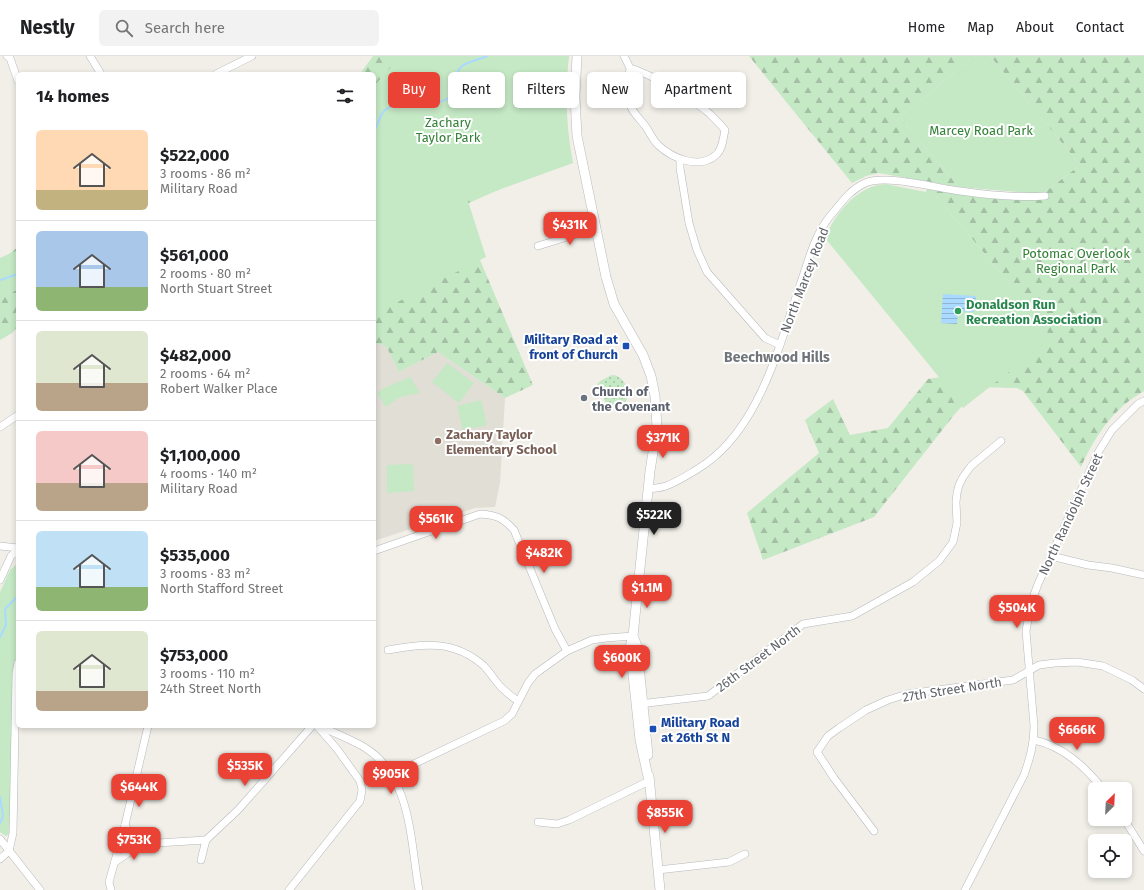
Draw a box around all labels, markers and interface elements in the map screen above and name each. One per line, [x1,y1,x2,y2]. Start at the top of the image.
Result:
search box [99,10,379,46]
text: Nestly [20,16,75,39]
icon: search [113,17,135,39]
text: Search here [145,19,225,37]
text: Home [908,19,945,36]
text: Map [967,19,994,36]
text: About [1016,19,1054,36]
text: Contact [1076,19,1124,36]
chip: Buy [388,72,440,108]
chip: Rent [448,72,505,108]
chip: Filters [513,72,579,108]
chip: New [587,72,643,108]
chip: Apartment [651,72,746,108]
icon: filters [334,85,356,107]
text: 14 homes [36,86,109,107]
park label: Zachary Taylor Park [416,115,481,145]
park label: Marcey Road Park [929,123,1033,138]
text: $522,000 [160,145,229,166]
icon: home [68,146,116,194]
text: 3 rooms · 86 m² [160,166,251,181]
text: Military Road [160,181,238,196]
pin: $431K [542,212,598,246]
text: $431K [552,217,588,232]
street label: North Marcey Road [777,225,832,335]
text: $561,000 [160,245,229,266]
park label: Potomac Overlook Regional Park [1022,246,1130,276]
icon: home [68,247,116,295]
text: 2 rooms · 80 m² [160,266,251,281]
text: North Stuart Street [160,281,272,296]
place label: Donaldson Run Recreation Association [966,297,1102,327]
marker: Donaldson Run Recreation Association [953,306,963,316]
place label: Military Road at front of Church [524,332,619,362]
marker: Military Road at front of Church [621,341,631,351]
text: $482,000 [160,345,231,366]
icon: home [68,347,116,395]
district label: Beechwood Hills [724,349,830,366]
text: 2 rooms · 64 m² [160,366,250,381]
text: Robert Walker Place [160,381,278,396]
place label: Church of the Covenant [592,384,671,414]
marker: Church of the Covenant [579,393,589,403]
pin: $371K [635,425,691,459]
place label: Zachary Taylor Elementary School [446,427,557,457]
text: $371K [646,430,680,445]
marker: Zachary Taylor Elementary School [433,436,443,446]
text: $1,100,000 [160,445,240,466]
icon: home [68,447,116,495]
street label: North Randolph Street [1036,451,1105,578]
text: 4 rooms · 140 m² [160,466,257,481]
text: Military Road [160,481,238,496]
pin: $522K [626,502,682,536]
pin: $561K [408,506,464,540]
text: $522K [636,507,672,522]
text: $561K [419,511,453,526]
pin: $482K [516,540,572,574]
text: $535,000 [160,545,230,566]
text: $482K [526,545,562,560]
icon: home [68,547,116,595]
text: 3 rooms · 83 m² [160,566,250,581]
pin: $1.1M [619,575,675,609]
text: $1.1M [632,580,662,595]
text: North Stafford Street [160,581,283,596]
pin: $504K [989,595,1045,629]
text: $504K [998,600,1036,615]
street label: 26th Street North [713,622,803,695]
text: $753,000 [160,645,228,666]
pin: $600K [594,645,650,679]
icon: home [68,647,116,695]
text: $600K [603,650,641,665]
text: 3 rooms · 110 m² [160,666,255,681]
street label: 27th Street North [901,674,1003,705]
text: 24th Street North [160,681,261,696]
place label: Military Road at 26th St N [661,715,740,745]
pin: $666K [1049,717,1105,751]
text: $666K [1058,722,1096,737]
marker: Military Road at 26th St N [648,724,658,734]
pin: $535K [217,753,273,787]
text: $535K [227,758,263,773]
pin: $905K [363,761,419,795]
text: $905K [372,766,410,781]
pin: $644K [111,774,167,808]
text: $644K [120,779,158,794]
north arrow [1088,782,1132,826]
map controls [1088,782,1132,878]
pin: $855K [637,800,693,834]
text: $855K [647,805,683,820]
pin: $753K [106,827,162,861]
text: $753K [117,832,151,847]
button: locate [1088,834,1132,878]

